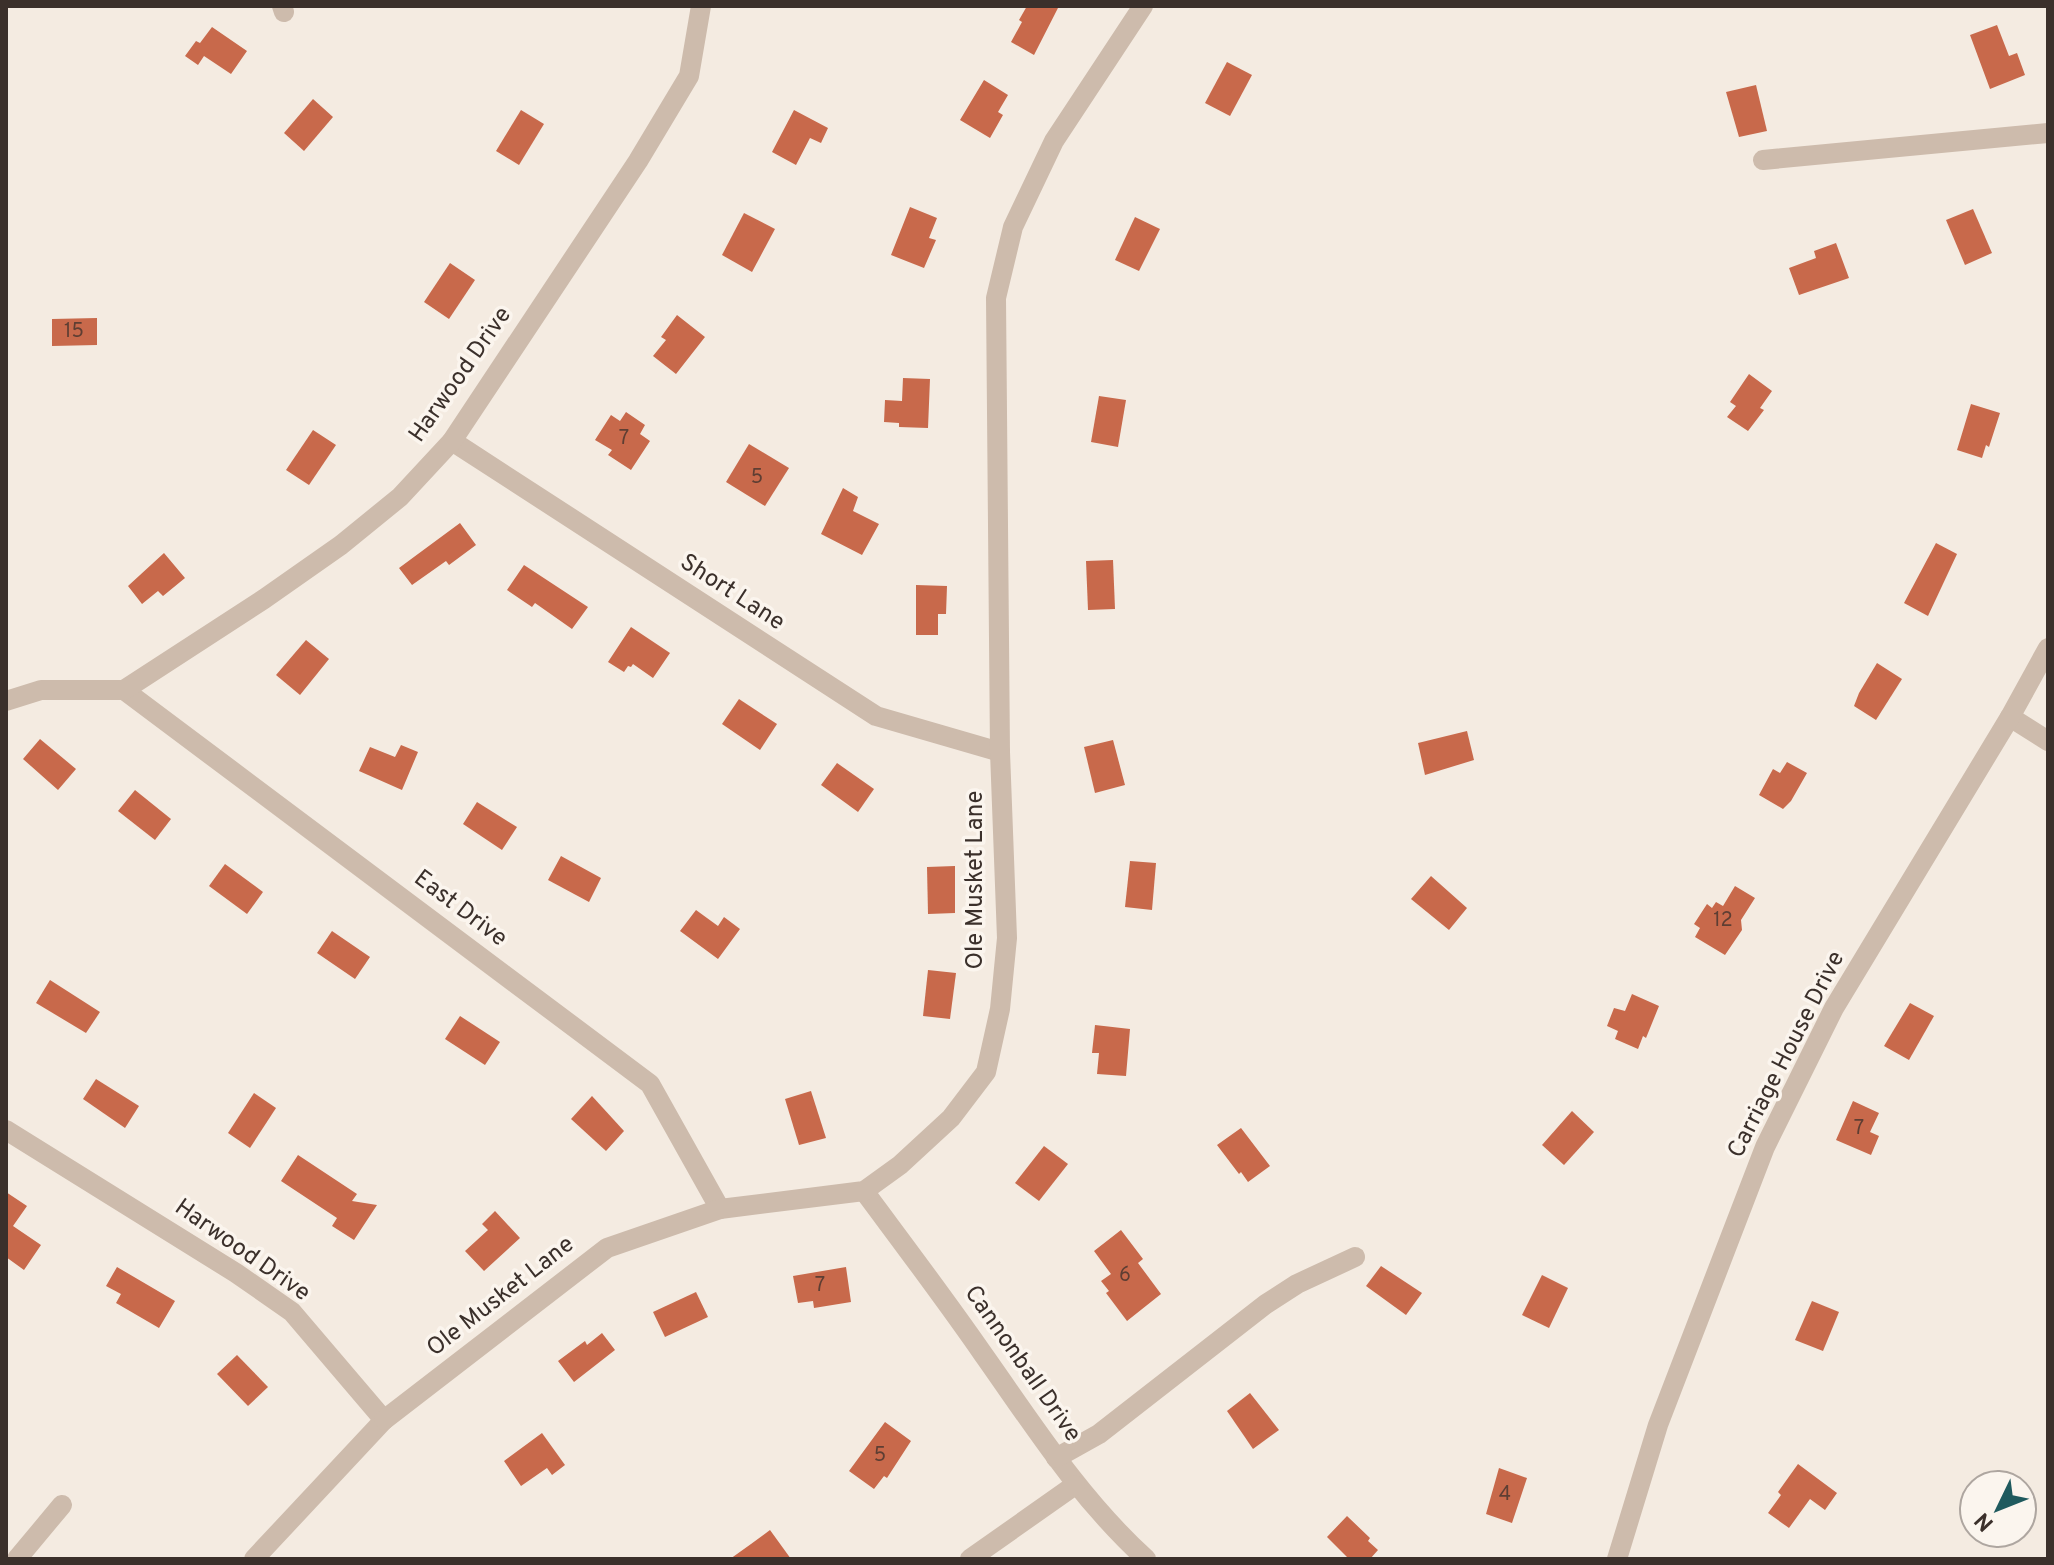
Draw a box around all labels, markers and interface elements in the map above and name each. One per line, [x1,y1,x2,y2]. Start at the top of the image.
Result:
street label: Harwood Drive [403,301,519,449]
house number: 15 [64,319,84,345]
house number: 7 [619,426,629,452]
house number: 5 [751,465,763,491]
street label: Short Lane [674,548,790,638]
street label: Ole Musket Lane [961,791,991,969]
street label: East Drive [407,864,513,954]
house number: 12 [1713,908,1733,934]
street label: Carriage House Drive [1722,947,1852,1163]
house number: 7 [1854,1116,1864,1142]
street label: Harwood Drive [168,1193,316,1309]
street label: Ole Musket Lane [421,1230,581,1364]
house number: 6 [1119,1263,1131,1289]
house number: 7 [815,1273,825,1299]
street label: Cannonball Drive [957,1280,1087,1448]
house number: 5 [874,1443,886,1469]
north arrow [1958,1469,2038,1549]
house number: 4 [1499,1482,1511,1508]
text: N [1970,1506,2000,1536]

